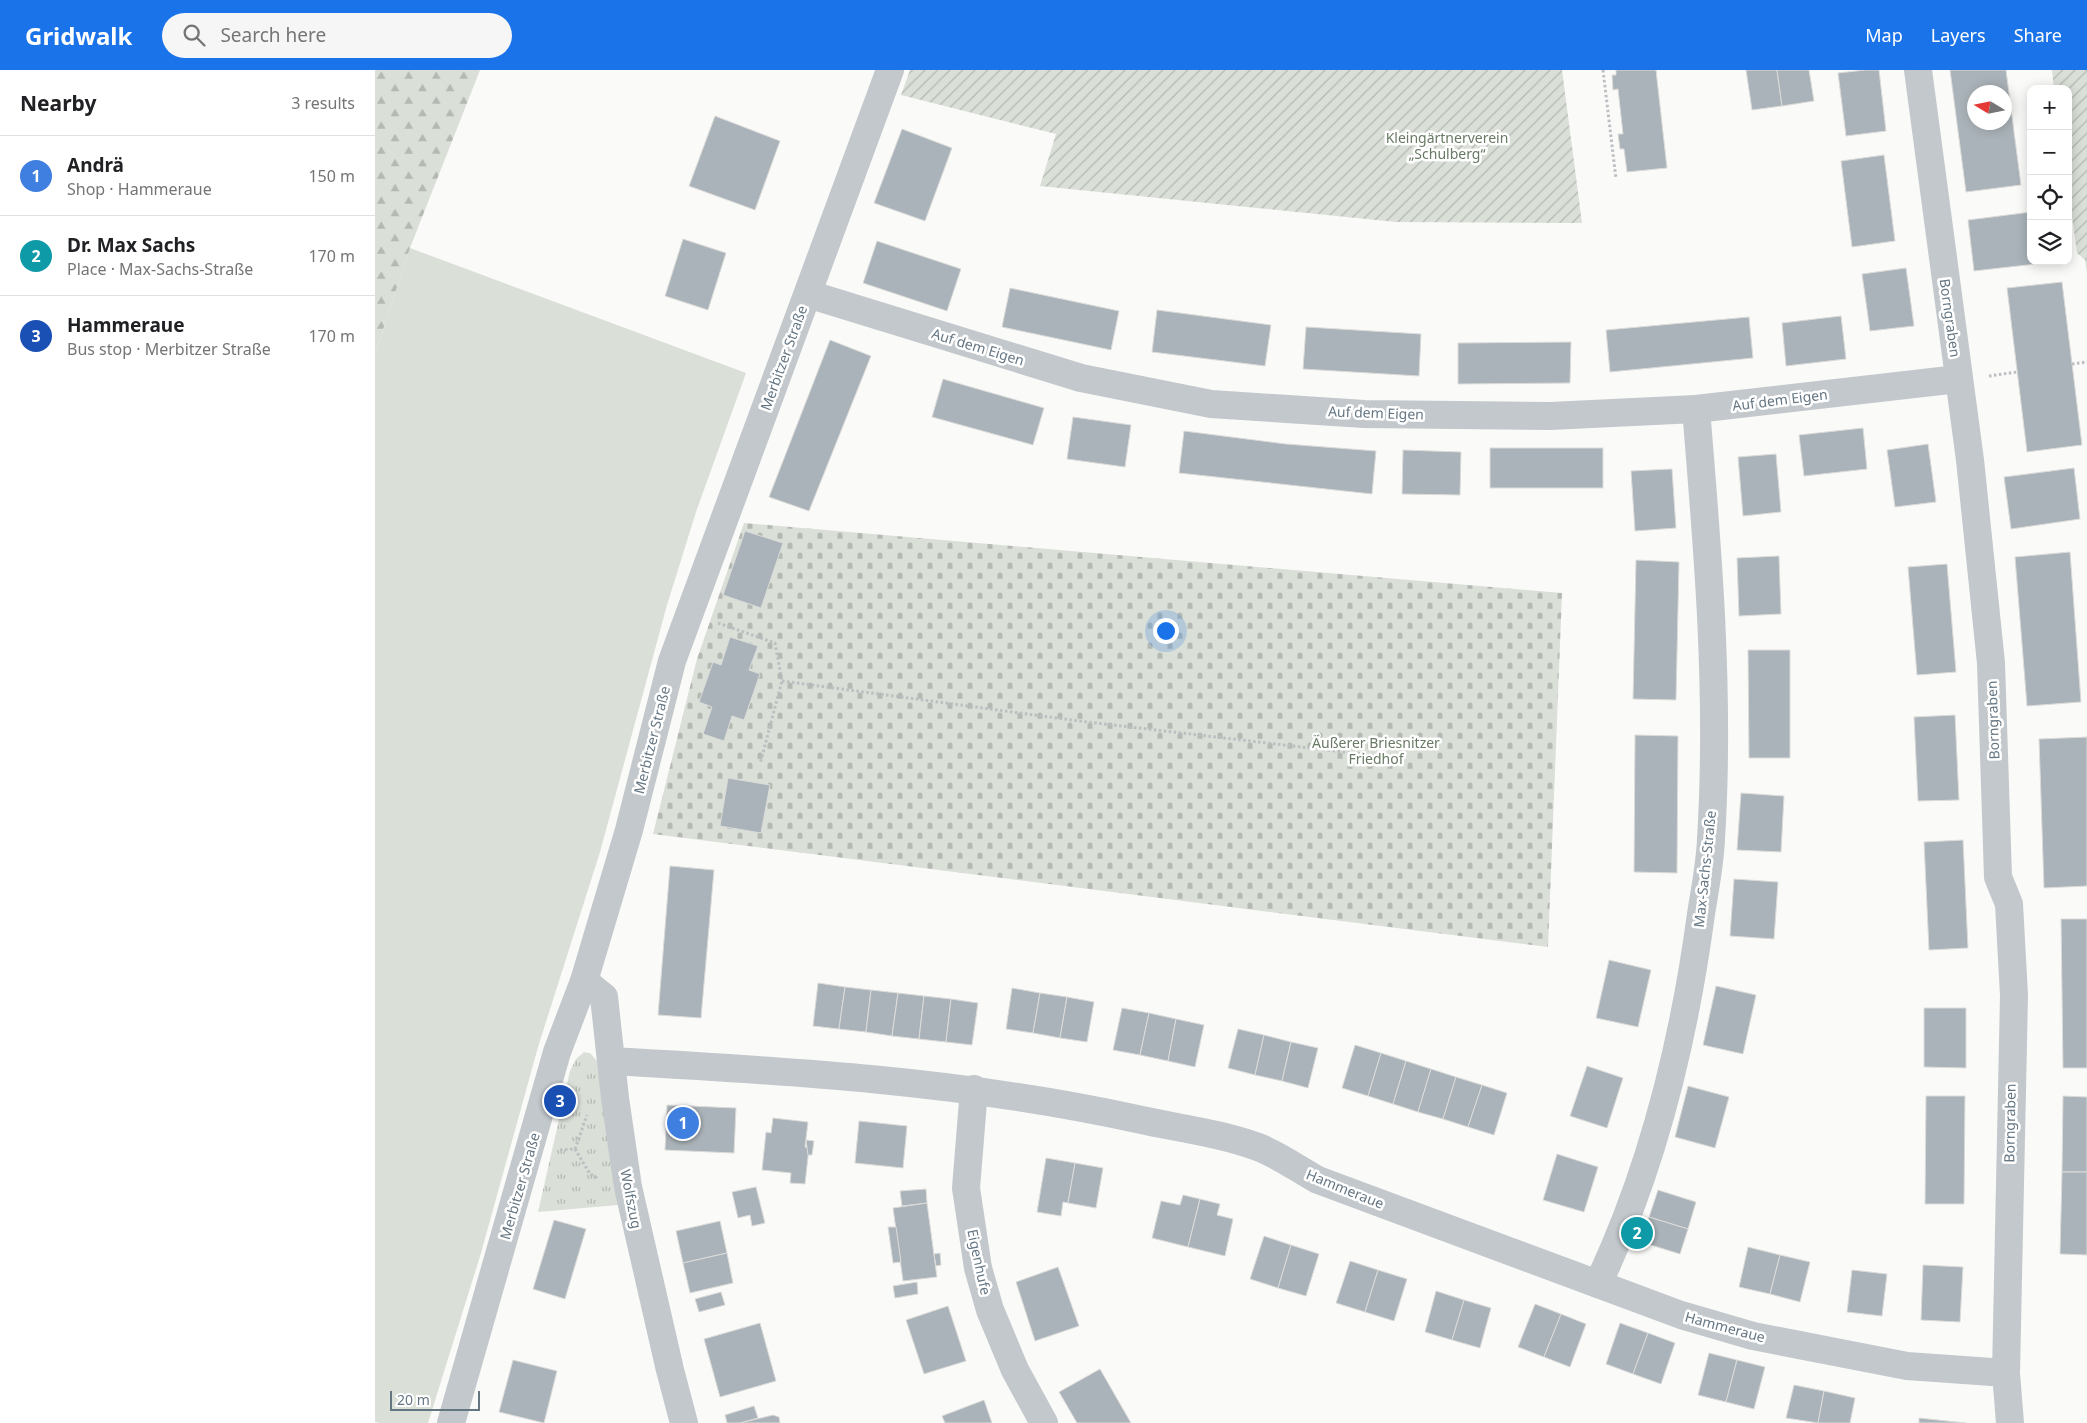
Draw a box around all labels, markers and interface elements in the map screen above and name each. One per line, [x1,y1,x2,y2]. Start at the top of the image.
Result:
search box [162,13,512,58]
text: Gridwalk [25,19,132,52]
icon: search [180,21,208,49]
text: Search here [220,22,326,48]
text: Map [1865,23,1903,47]
text: Layers [1931,23,1986,47]
text: Share [2014,23,2062,47]
north arrow [1967,85,2012,130]
map controls [2027,85,2072,265]
button: + [2027,85,2072,130]
text: Nearby [20,89,96,117]
text: 3 results [291,92,355,114]
park label: Kleingärtnerverein „Schulberg“ [1386,128,1508,163]
button: − [2027,130,2072,175]
text: Andrä [67,152,124,178]
text: 1 [31,165,41,187]
text: 150 m [308,165,355,187]
button: locate [2027,175,2072,220]
text: Shop · Hammeraue [67,178,212,200]
button: layers [2027,220,2072,265]
text: Dr. Max Sachs [67,232,195,258]
text: 2 [31,245,41,267]
text: 170 m [308,245,355,267]
text: Place · Max-Sachs-Straße [67,258,253,280]
street label: Borngraben [1936,277,1965,358]
street label: Merbitzer Straße [756,303,811,413]
text: Hammeraue [67,312,185,338]
street label: Auf dem Eigen [930,323,1027,370]
text: 3 [31,325,41,347]
text: 170 m [308,325,355,347]
text: Bus stop · Merbitzer Straße [67,338,271,360]
street label: Auf dem Eigen [1731,384,1829,415]
street label: Auf dem Eigen [1328,401,1424,424]
your location [1153,618,1179,644]
street label: Borngraben [1982,680,2003,760]
street label: Merbitzer Straße [629,684,674,796]
park label: Äußerer Briesnitzer Friedhof [1312,733,1440,768]
street label: Max-Sachs-Straße [1689,809,1720,928]
pin: 3 [544,1082,576,1120]
street label: Borngraben [1999,1083,2020,1163]
pin: 1 [667,1104,699,1142]
street label: Merbitzer Straße [495,1130,544,1242]
street label: Hammeraue [1304,1164,1387,1213]
street label: Wolfszug [616,1168,647,1230]
pin: 2 [1621,1214,1653,1252]
street label: Eigenhufe [963,1227,996,1297]
street label: Hammeraue [1683,1307,1767,1346]
scale bar [390,1388,480,1411]
text: 20 m [397,1390,430,1409]

